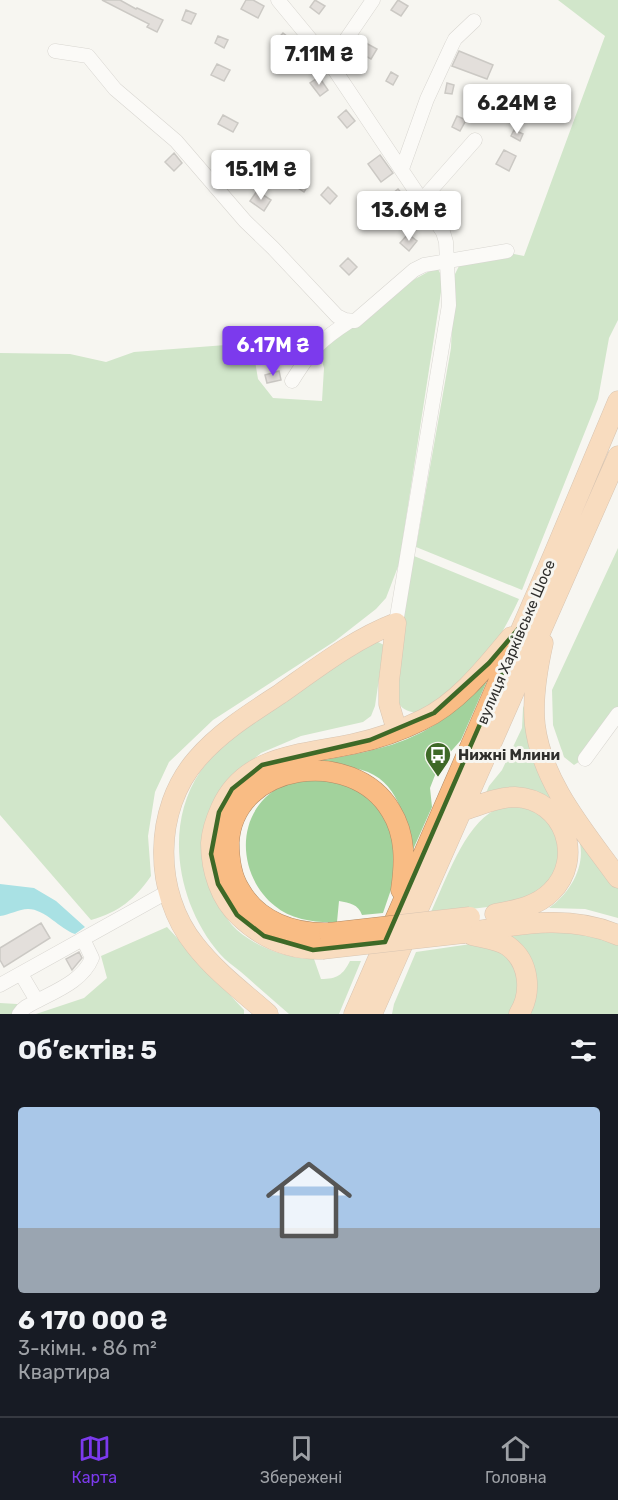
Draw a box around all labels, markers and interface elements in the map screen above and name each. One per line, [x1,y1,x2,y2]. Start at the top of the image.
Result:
pin: 7.11M ₴ [264,35,374,86]
text: 7.11M ₴ [285,42,353,66]
pin: 6.24M ₴ [462,84,572,135]
text: 6.24M ₴ [477,91,557,115]
pin: 15.1M ₴ [206,150,316,201]
text: 15.1M ₴ [225,157,297,181]
pin: 13.6M ₴ [354,191,464,242]
text: 13.6M ₴ [371,198,447,222]
pin: 6.17M ₴ [218,326,328,377]
text: 6.17M ₴ [236,333,310,357]
street label: вулиця Харківське Шосе [473,557,559,727]
bus stop icon: Нижні Млини [423,740,453,778]
place label: Нижні Млини [458,746,560,764]
icon: filters [567,1034,600,1067]
text: Об’єктів: 5 [18,1035,157,1066]
icon: home [255,1146,363,1254]
text: 6 170 000 ₴ [18,1305,168,1336]
text: 3-кімн. · 86 m² [18,1336,157,1360]
text: Квартира [18,1360,110,1384]
tab: Карта [71,1432,117,1487]
tab: Збережені [260,1432,342,1487]
tab: Головна [485,1432,547,1487]

